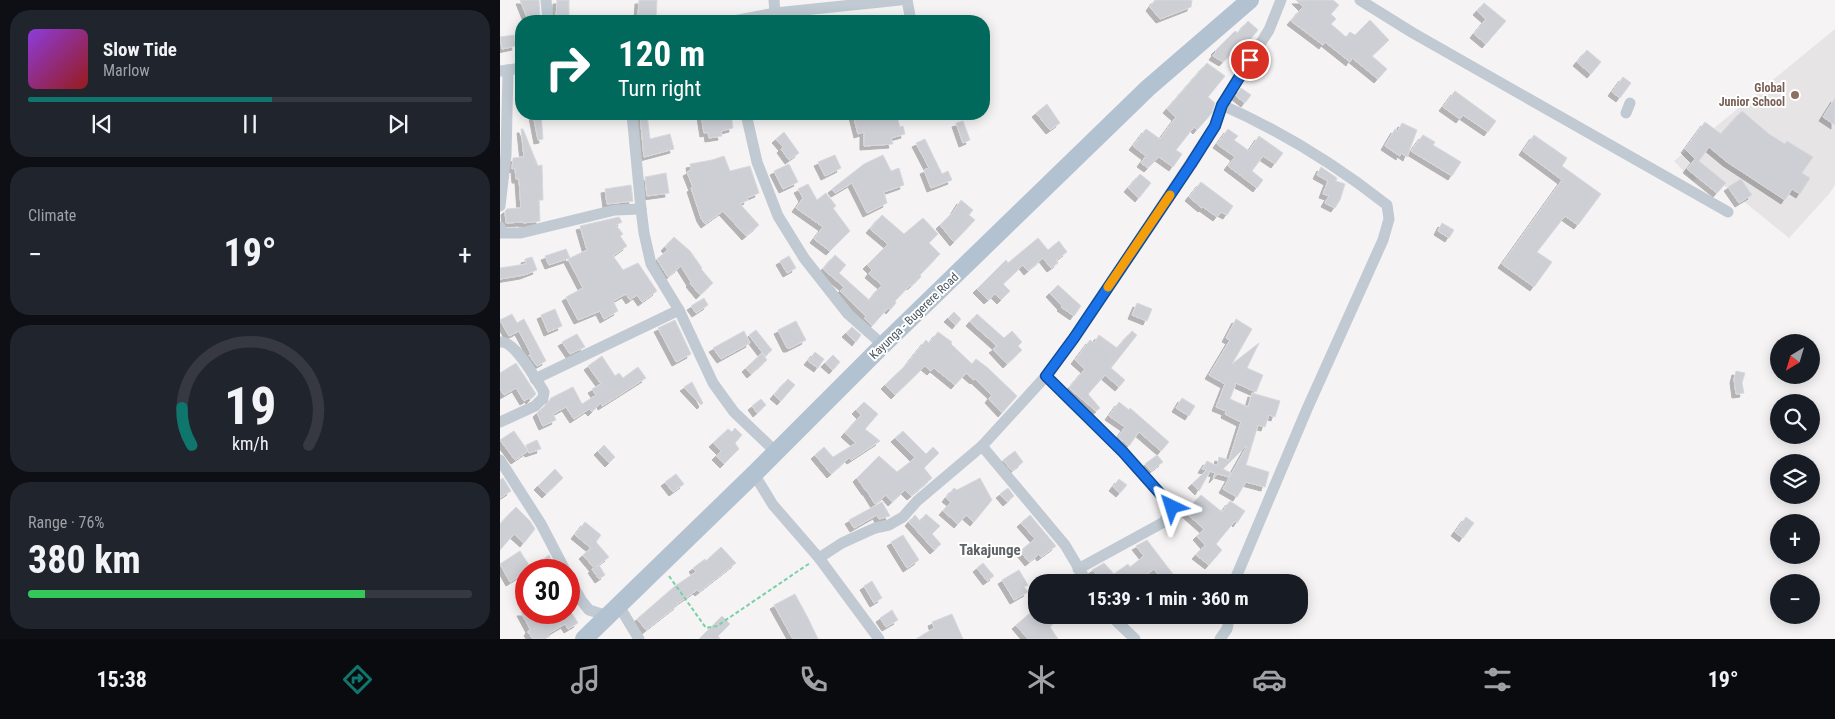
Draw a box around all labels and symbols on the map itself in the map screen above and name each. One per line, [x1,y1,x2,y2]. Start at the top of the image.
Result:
pin [1229,39,1271,81]
place label: Global Junior School [1719,81,1785,109]
marker: Global Junior School [1789,89,1801,101]
street label: Kayunga - Bugerere Road [867,270,961,362]
north arrow [1770,334,1820,384]
position arrow [1145,480,1197,532]
district label: Takajunge [959,541,1021,559]
speed limit sign: 30 [515,559,580,624]

